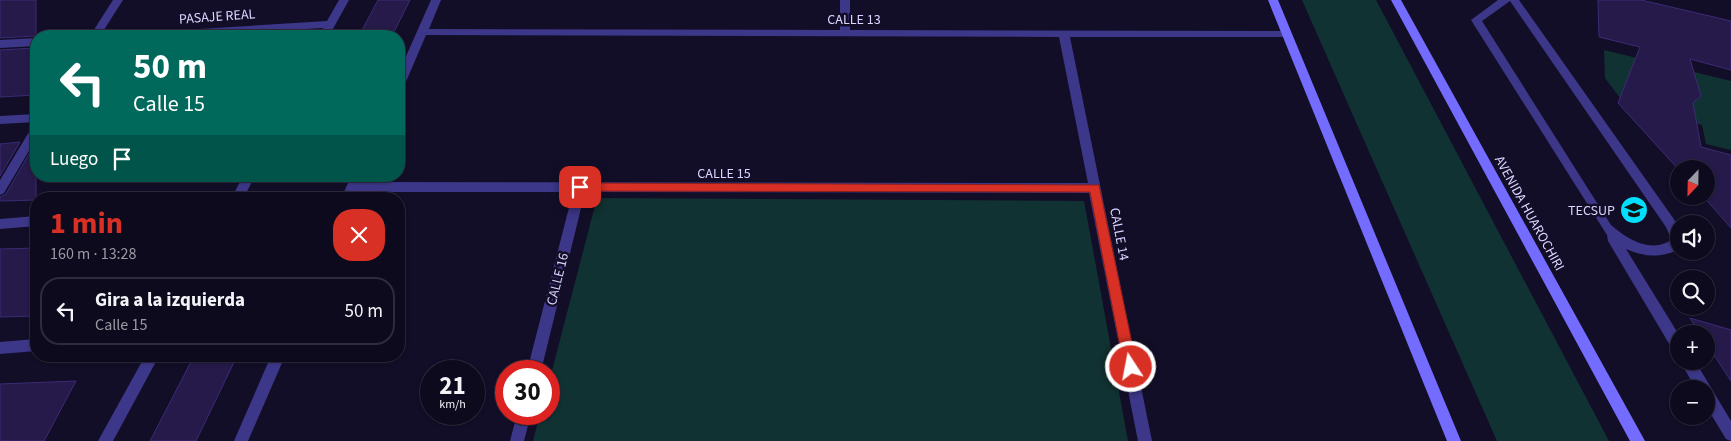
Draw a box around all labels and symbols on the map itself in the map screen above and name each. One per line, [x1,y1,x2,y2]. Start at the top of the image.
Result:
street label: PASAJE REAL [178,4,256,30]
street label: CALLE 13 [827,10,881,30]
street label: AVENIDA HUAROCHIRI [1489,152,1569,275]
north arrow [1670,160,1715,205]
street label: CALLE 15 [697,164,751,184]
pin [559,166,601,208]
school or university icon: TECSUP [1619,195,1649,225]
place label: TECSUP [1568,201,1615,221]
street label: CALLE 14 [1104,206,1134,262]
street label: CALLE 16 [542,251,574,308]
position arrow [1104,340,1156,392]
speed limit sign: 30 [495,360,560,425]

